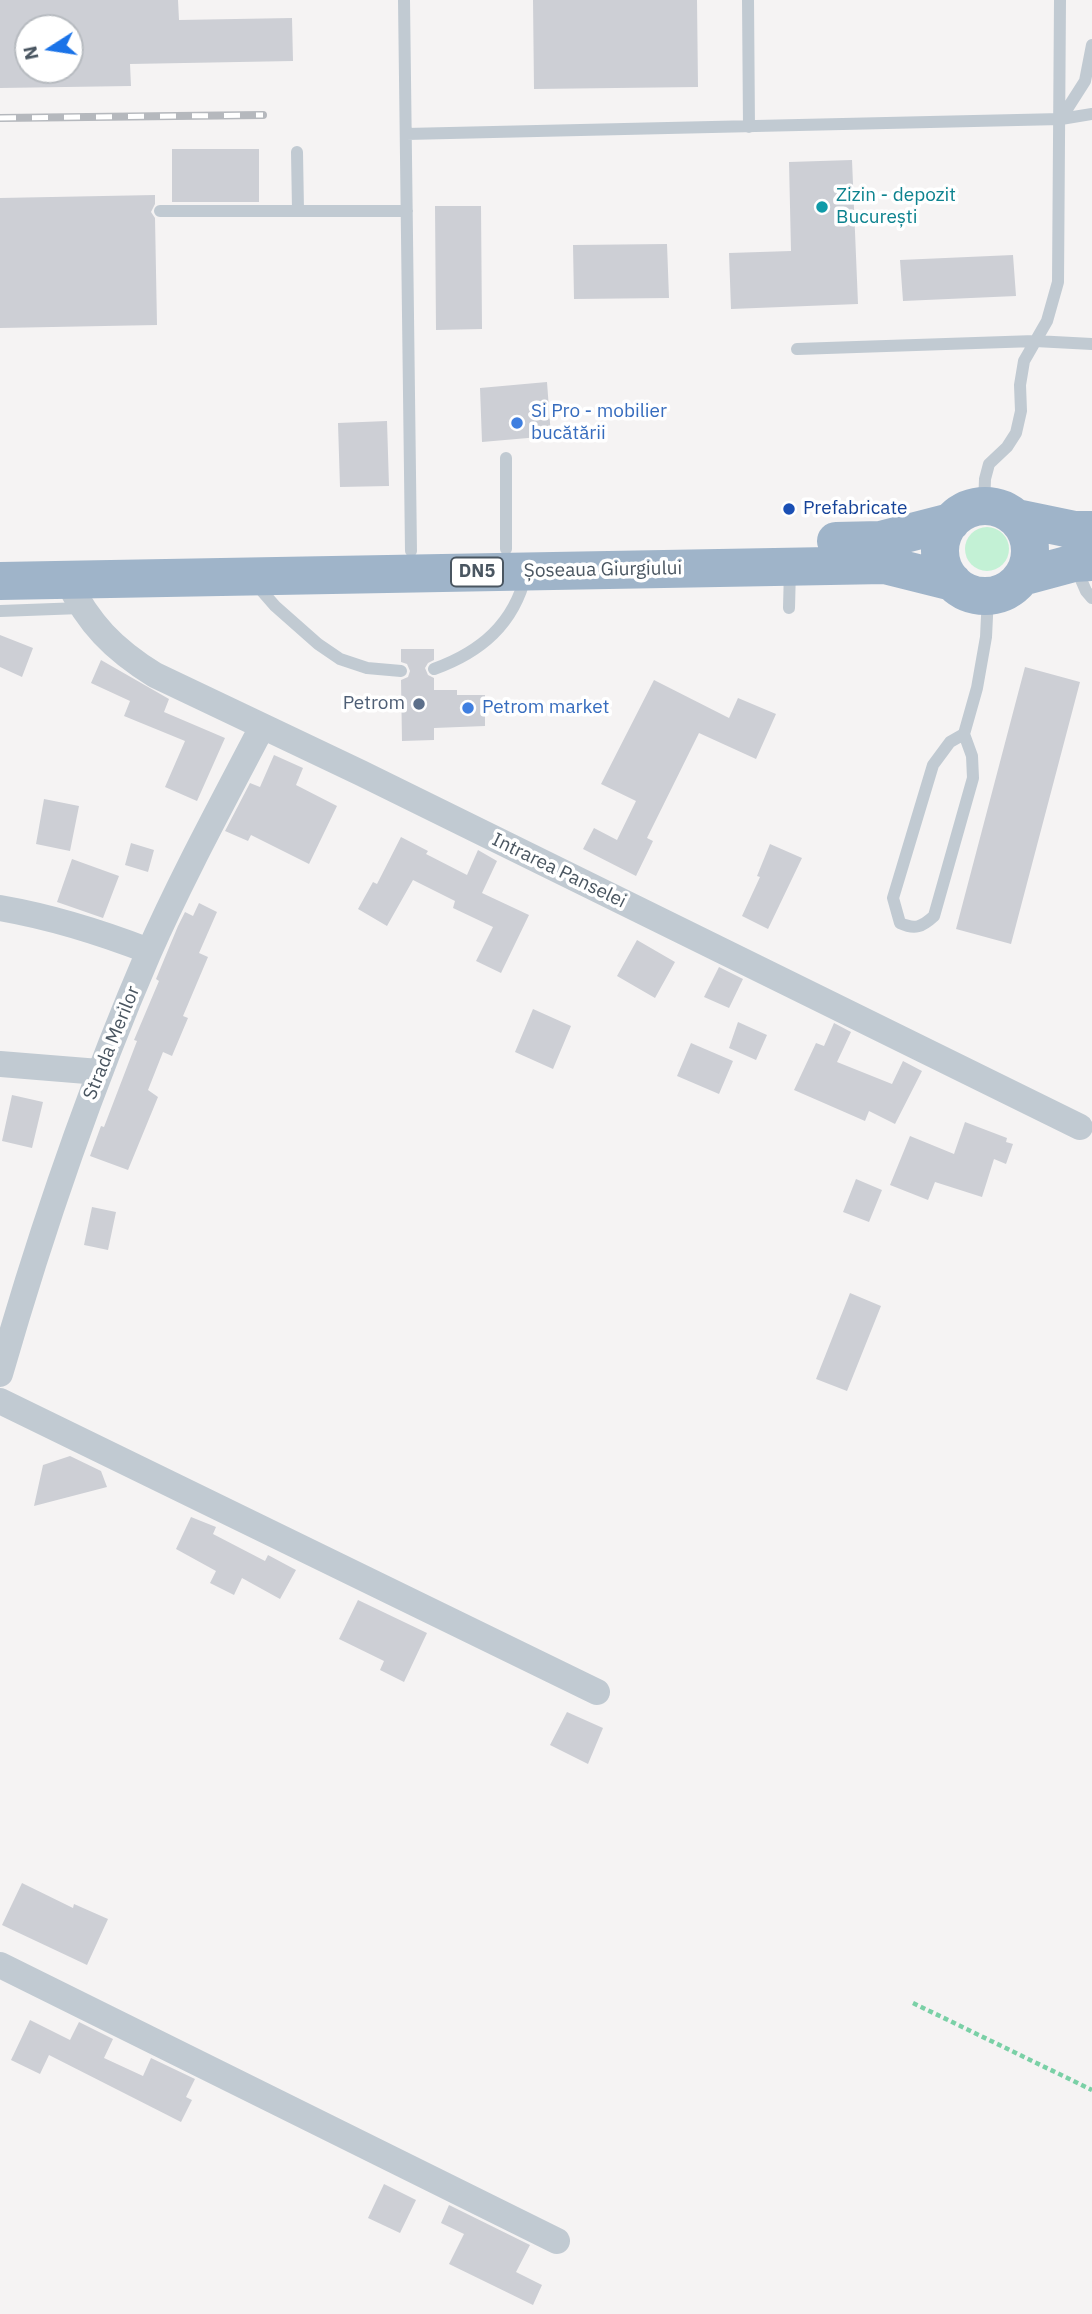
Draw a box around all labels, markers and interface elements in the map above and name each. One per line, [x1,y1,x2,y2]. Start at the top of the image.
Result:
north arrow [14,14,84,84]
text: N [17,44,44,62]
place label: Zizin - depozit București [836,185,956,229]
marker: Zizin - depozit București [814,199,830,215]
place label: Si Pro - mobilier bucătării [531,401,667,445]
marker: Si Pro - mobilier bucătării [509,415,525,431]
place label: Prefabricate [803,498,907,520]
marker: Prefabricate [781,501,797,517]
street label: Șoseaua Giurgiului [524,557,682,583]
road number: DN5 [451,558,503,586]
place label: Petrom [343,693,405,715]
marker: Petrom [411,696,427,712]
place label: Petrom market [482,697,609,719]
marker: Petrom market [460,700,476,716]
street label: Intrarea Panselei [488,829,630,913]
street label: Strada Merilor [79,983,145,1103]

